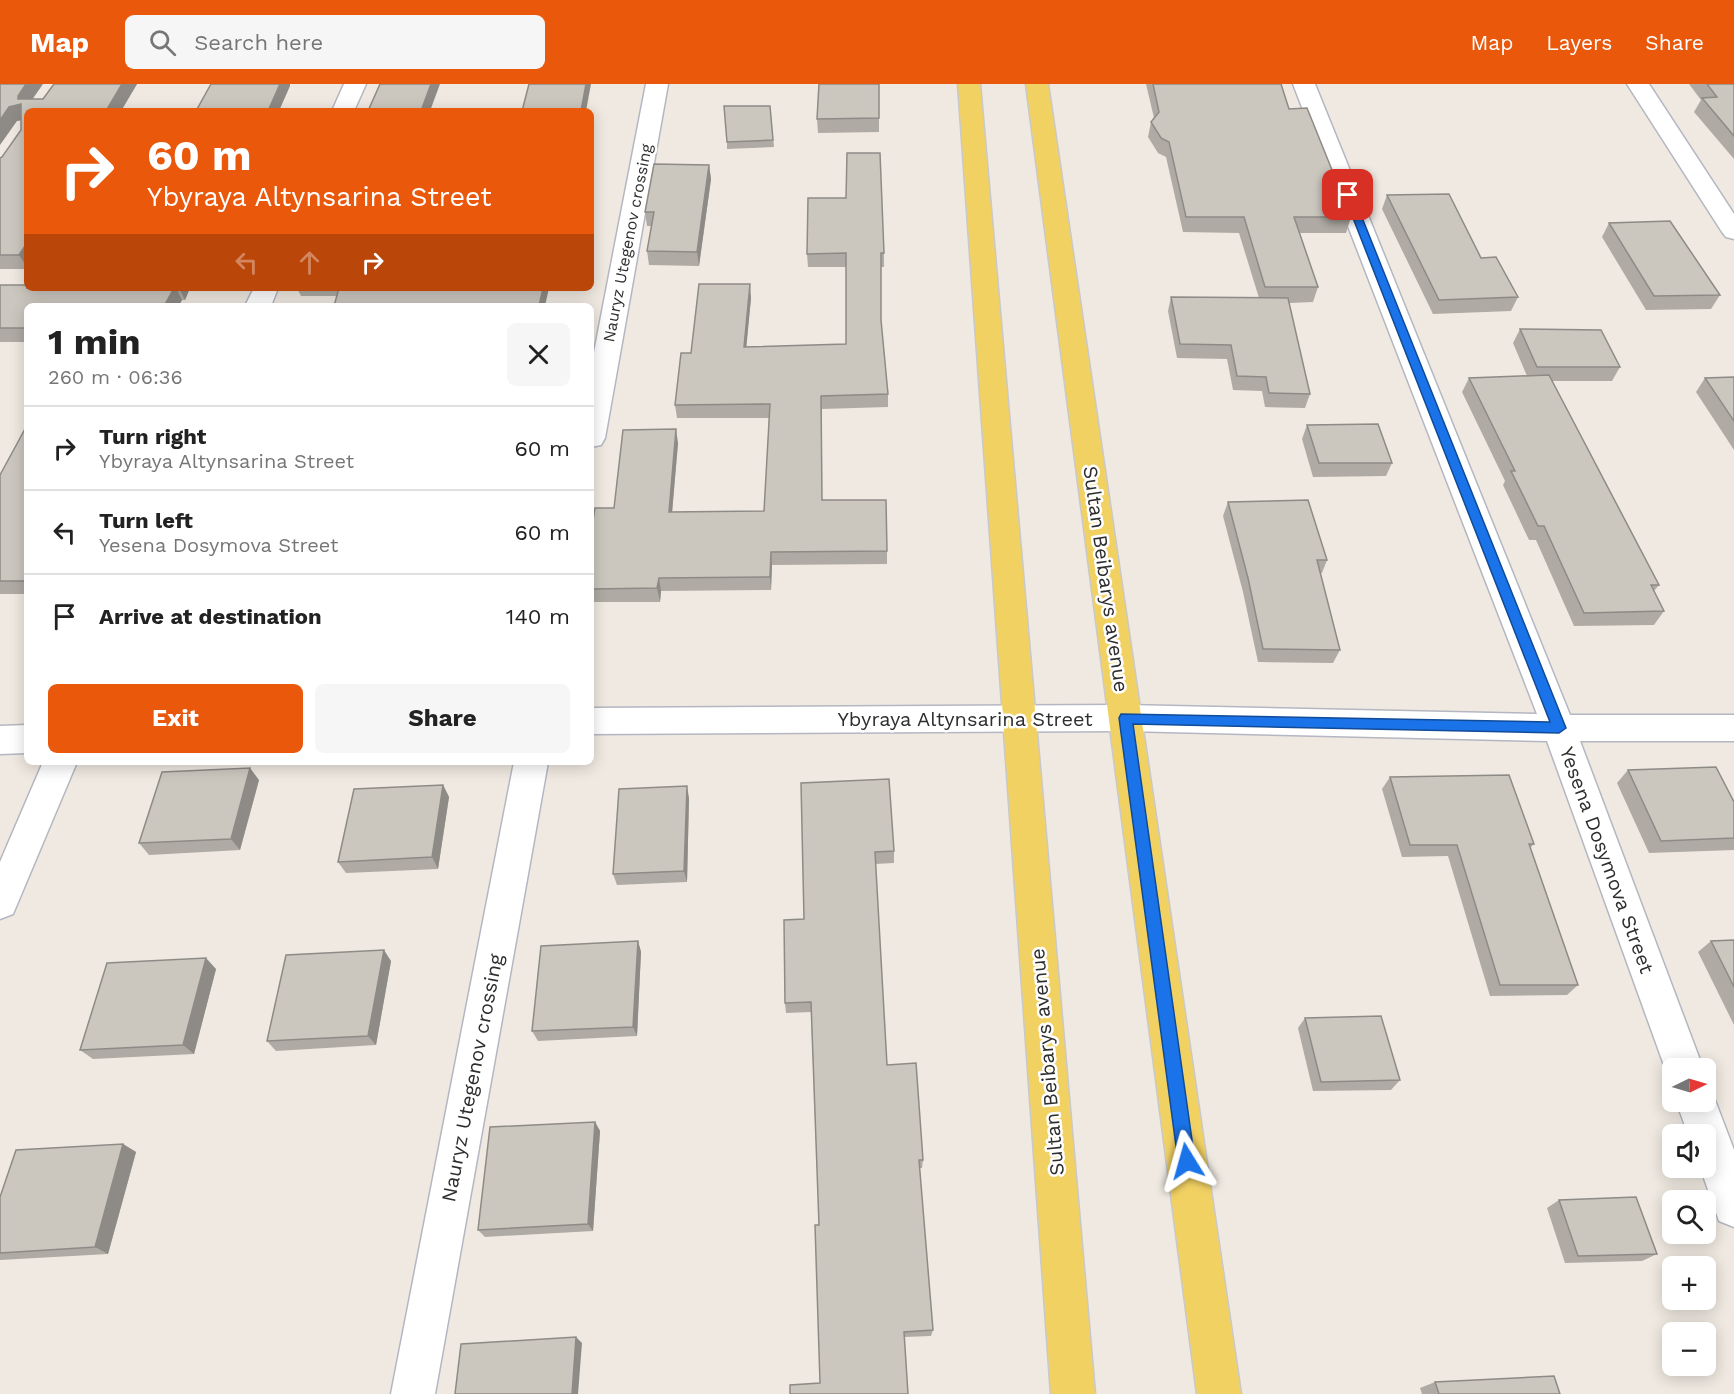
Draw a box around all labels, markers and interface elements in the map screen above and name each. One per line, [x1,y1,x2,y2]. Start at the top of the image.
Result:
search box [125,15,545,69]
text: Map [30,26,89,59]
icon: search [146,26,179,59]
text: Search here [194,30,323,55]
text: Map [1470,30,1513,55]
text: Layers [1546,30,1612,55]
text: Share [1645,30,1704,55]
text: 60 m [147,131,251,180]
icon: right [48,132,126,210]
street label: Nauryz Utegenov crossing [599,142,656,344]
pin [1322,169,1373,220]
icon: arrive [1331,178,1364,211]
text: Ybyraya Altynsarina Street [147,181,491,213]
icon: left [230,246,263,279]
icon: ahead [293,246,326,279]
icon: right [356,246,389,279]
text: 1 min [48,321,140,363]
button: close [507,323,570,386]
text: 260 m · 06:36 [48,365,183,389]
text: Turn right [99,424,206,449]
icon: right [48,432,81,465]
text: 60 m [514,436,570,461]
text: Ybyraya Altynsarina Street [99,449,354,473]
street label: Sultan Beibarys avenue [1078,464,1134,694]
text: Turn left [99,508,193,533]
icon: left [48,516,81,549]
text: 60 m [514,520,570,545]
text: Yesena Dosymova Street [99,533,338,557]
icon: arrive [48,600,81,633]
text: Arrive at destination [99,604,322,629]
text: 140 m [506,604,570,629]
button: Exit [48,684,303,753]
button: Share [315,684,570,753]
street label: Ybyraya Altynsarina Street [837,707,1093,731]
street label: Yesena Dosymova Street [1555,743,1659,977]
street label: Sultan Beibarys avenue [1025,947,1069,1177]
street label: Nauryz Utegenov crossing [436,952,508,1204]
north arrow [1662,1058,1716,1112]
map controls [1662,1058,1716,1376]
button: sound [1662,1124,1716,1178]
position arrow [1155,1129,1219,1193]
button: search [1662,1190,1716,1244]
button: + [1662,1256,1716,1310]
button: − [1662,1322,1716,1376]

